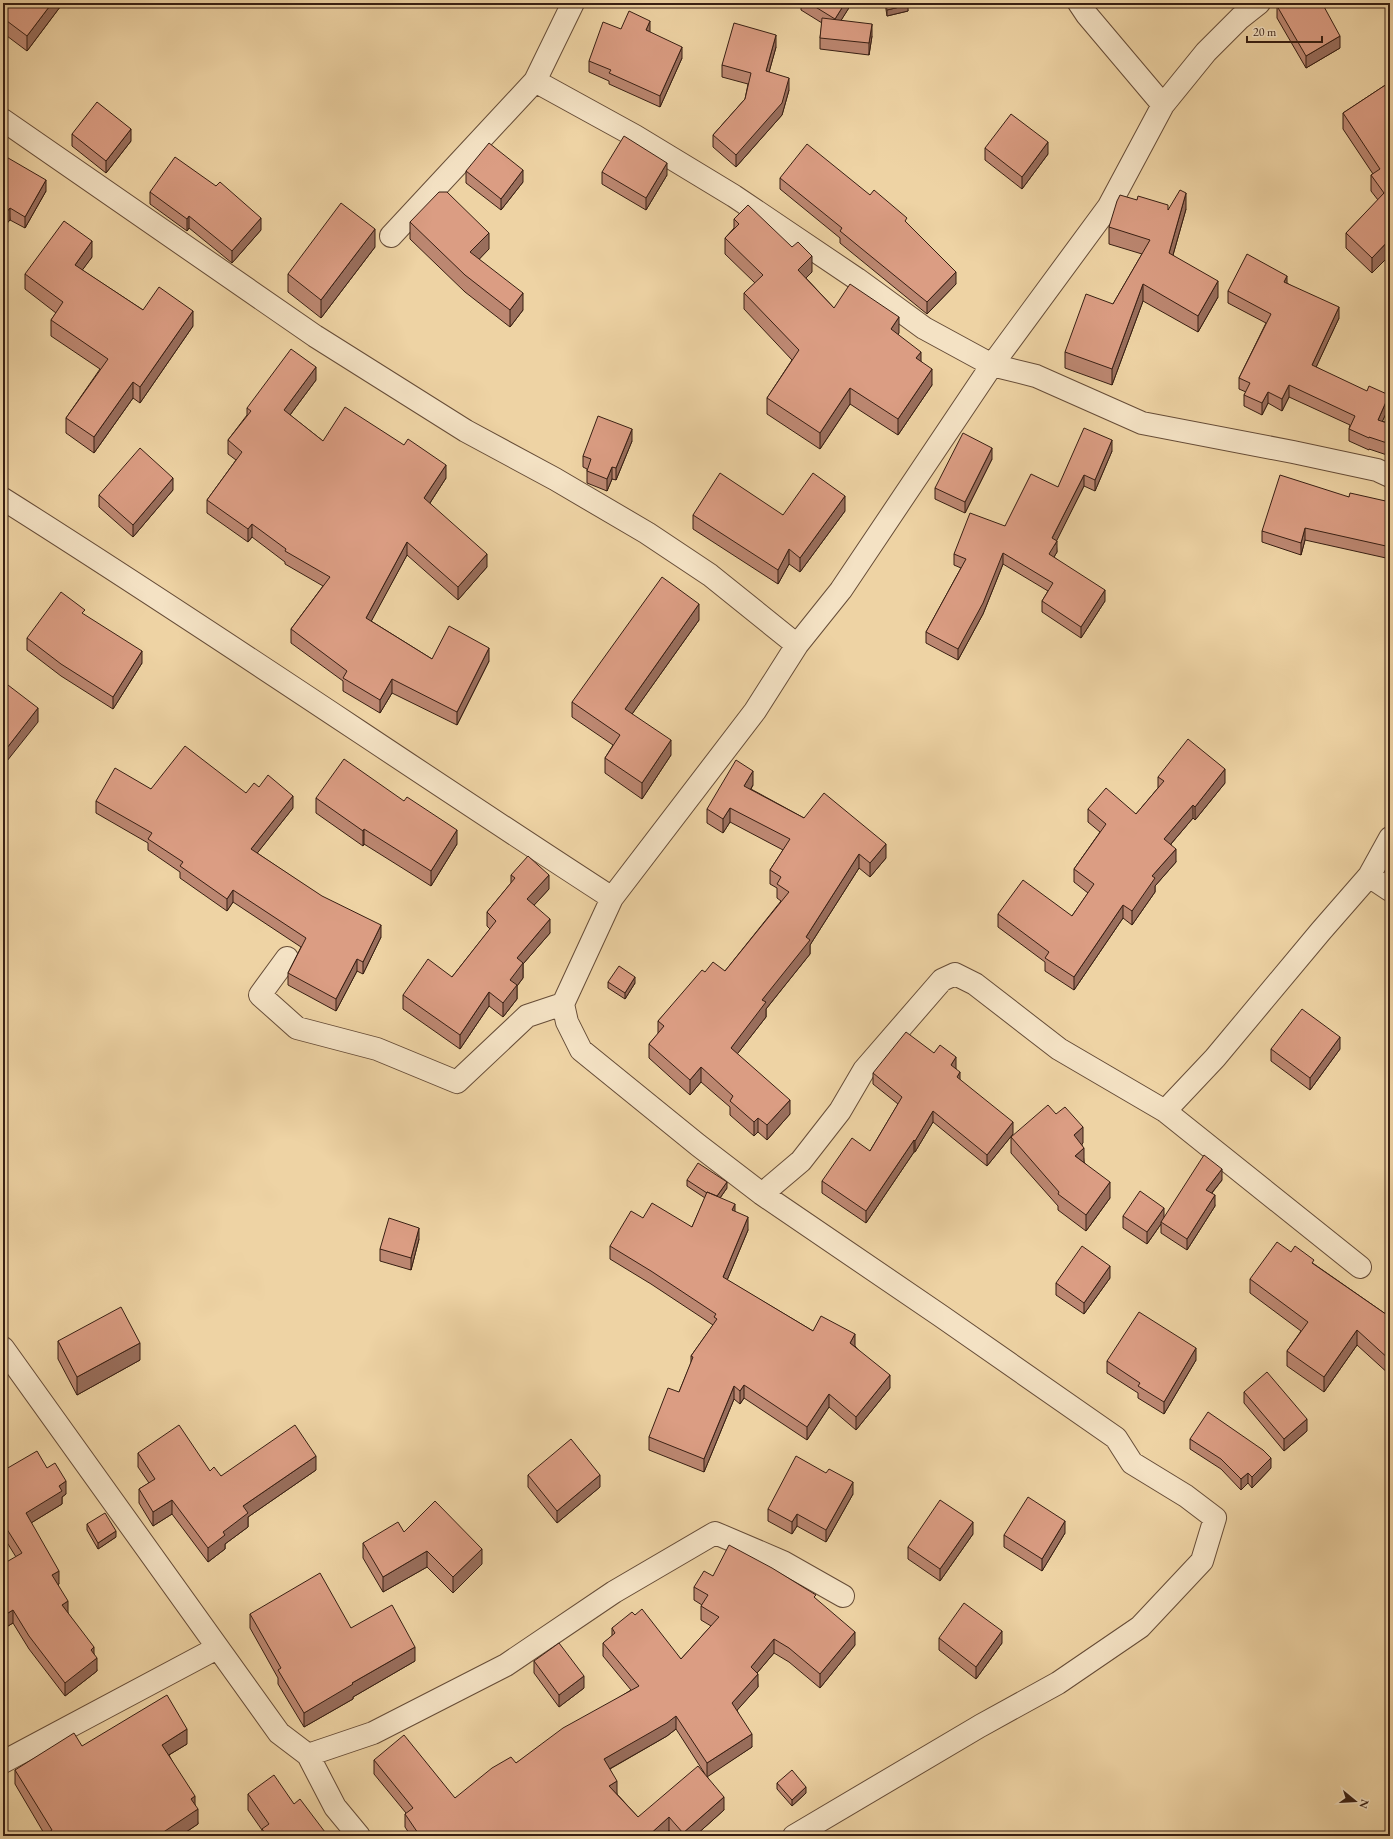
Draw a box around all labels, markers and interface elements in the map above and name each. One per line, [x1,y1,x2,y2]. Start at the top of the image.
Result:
scale bar [1247,18,1322,44]
text: 20 m [1253,24,1277,40]
north arrow [1335,1781,1375,1821]
text: N [1356,1798,1373,1811]

